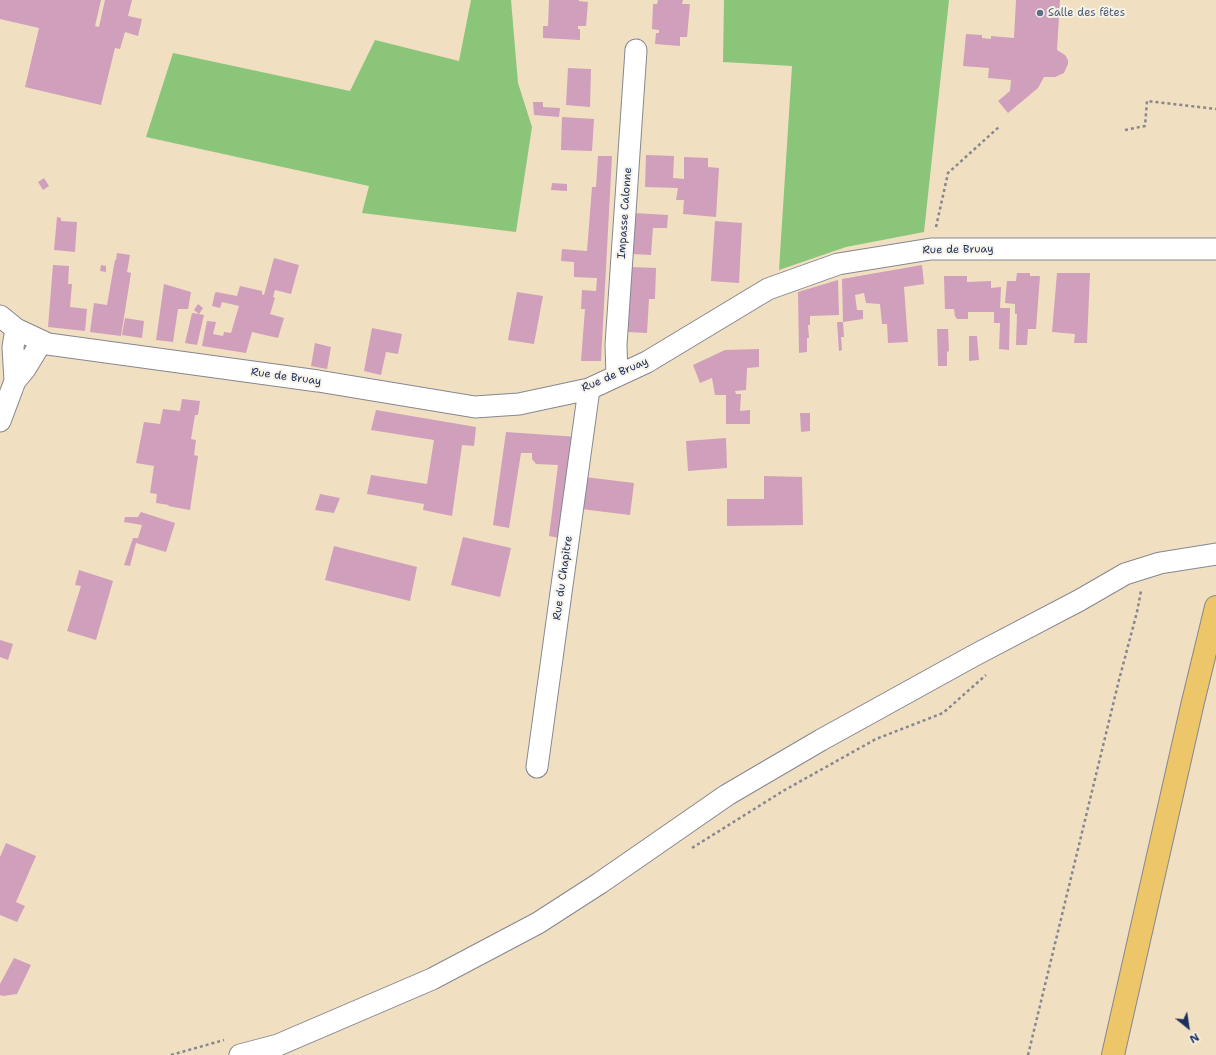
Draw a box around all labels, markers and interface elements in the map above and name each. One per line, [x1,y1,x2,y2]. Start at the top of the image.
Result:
place label: Salle des fêtes [1048,6,1125,20]
marker: Salle des fêtes [1035,8,1045,18]
street label: Impasse Calonne [615,167,635,259]
street label: Rue de Bruay [922,243,994,257]
street label: Rue de Bruay [580,355,650,395]
street label: Rue de Bruay [250,366,322,388]
street label: Rue du Chapitre [551,535,575,621]
north arrow [1168,1007,1208,1047]
text: N [1187,1029,1202,1047]

